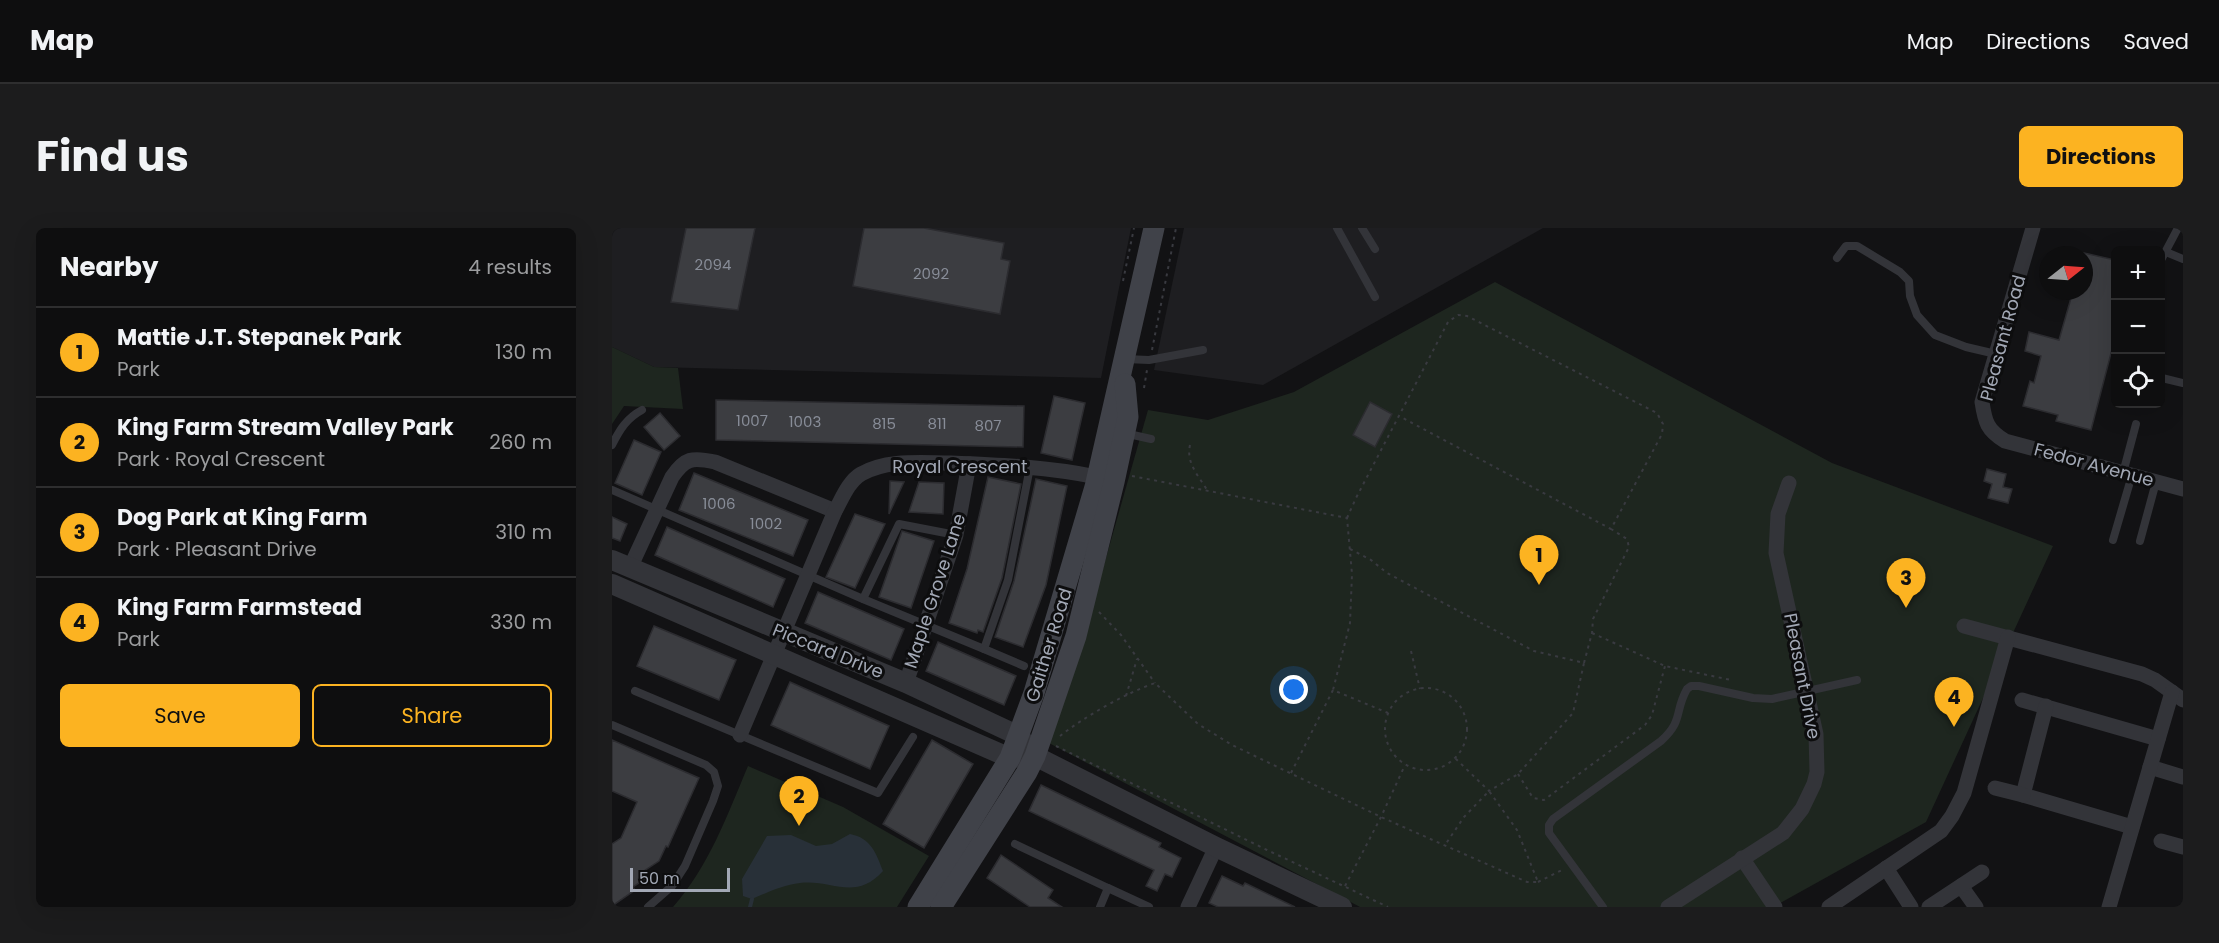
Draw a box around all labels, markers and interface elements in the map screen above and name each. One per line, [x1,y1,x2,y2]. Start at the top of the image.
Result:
text: Map [30,21,94,60]
text: Map [1907,27,1953,56]
text: Directions [1986,27,2090,56]
text: Saved [2123,27,2189,56]
button: Directions [2019,126,2183,187]
text: Find us [36,127,189,186]
north arrow [2039,246,2093,300]
map controls [2111,246,2165,408]
button: + [2111,246,2165,300]
text: Nearby [60,249,158,285]
text: 4 results [468,253,552,281]
house number: 2094 [695,254,731,275]
house number: 2092 [913,263,949,284]
street label: Pleasant Road [1974,272,2031,404]
button: − [2111,300,2165,354]
text: Mattie J.T. Stepanek Park [117,322,402,353]
text: 1 [76,338,83,366]
text: 130 m [495,338,552,366]
button: locate [2111,354,2165,408]
text: Park [117,355,160,383]
house number: 1007 [736,410,768,431]
house number: 1003 [789,411,821,432]
text: King Farm Stream Valley Park [117,412,454,443]
house number: 815 [872,413,896,434]
house number: 811 [927,413,947,434]
house number: 807 [974,415,1002,436]
text: 2 [74,428,85,456]
text: 260 m [489,428,552,456]
street label: Fedor Avenue [2031,437,2157,493]
text: Park · Royal Crescent [117,445,325,473]
street label: Royal Crescent [892,454,1028,479]
house number: 1006 [702,493,736,514]
text: Dog Park at King Farm [117,502,367,533]
street label: Maple Grove Lane [898,510,971,671]
house number: 1002 [750,513,782,534]
text: 3 [73,518,86,546]
text: 310 m [495,518,552,546]
text: Park · Pleasant Drive [117,535,317,563]
pin: 1 [1520,536,1558,585]
pin: 3 [1886,558,1926,608]
street label: Gaither Road [1019,585,1078,705]
text: King Farm Farmstead [117,592,362,623]
text: 4 [73,608,86,636]
text: 330 m [490,608,552,636]
street label: Pleasant Drive [1778,611,1827,741]
street label: Piccard Drive [769,617,887,684]
text: Park [117,625,160,653]
your location [1279,675,1308,704]
pin: 4 [1934,678,1974,727]
button: Save [60,684,300,747]
button: Share [312,684,552,747]
pin: 2 [780,776,819,826]
scale bar [630,865,730,892]
text: 50 m [639,867,680,890]

